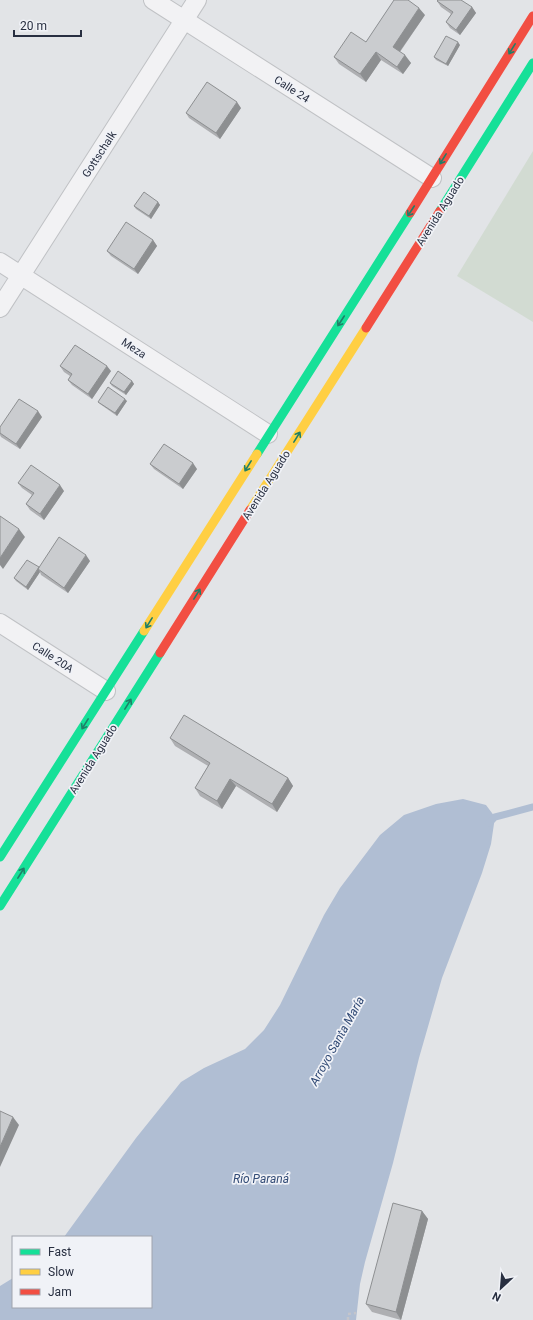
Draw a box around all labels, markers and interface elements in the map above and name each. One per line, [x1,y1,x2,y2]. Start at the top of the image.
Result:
scale bar [14,12,81,38]
text: 20 m [20,19,47,33]
one-way arrow [508,43,516,55]
street label: Calle 24 [272,73,312,106]
street label: Gottschalk [80,128,119,180]
one-way arrow [439,153,447,165]
street label: Avenida Aguado [414,174,467,248]
one-way arrow [406,205,414,217]
one-way arrow [336,315,344,327]
street label: Meza [119,336,149,361]
one-way arrow [293,431,301,443]
street label: Avenida Aguado [240,448,293,522]
one-way arrow [244,460,252,471]
one-way arrow [193,589,201,600]
one-way arrow [144,617,152,629]
street label: Calle 20A [30,639,76,676]
one-way arrow [124,698,132,710]
one-way arrow [81,718,89,729]
street label: Avenida Aguado [67,722,120,796]
one-way arrow [17,868,25,879]
water label: Arroyo Santa María [306,994,367,1089]
water label: Río Paraná [233,1172,290,1186]
legend [12,1236,152,1308]
text: Fast [48,1245,71,1259]
text: Slow [48,1265,74,1279]
north arrow [481,1268,521,1308]
text: Jam [48,1285,72,1299]
text: N [490,1289,503,1304]

